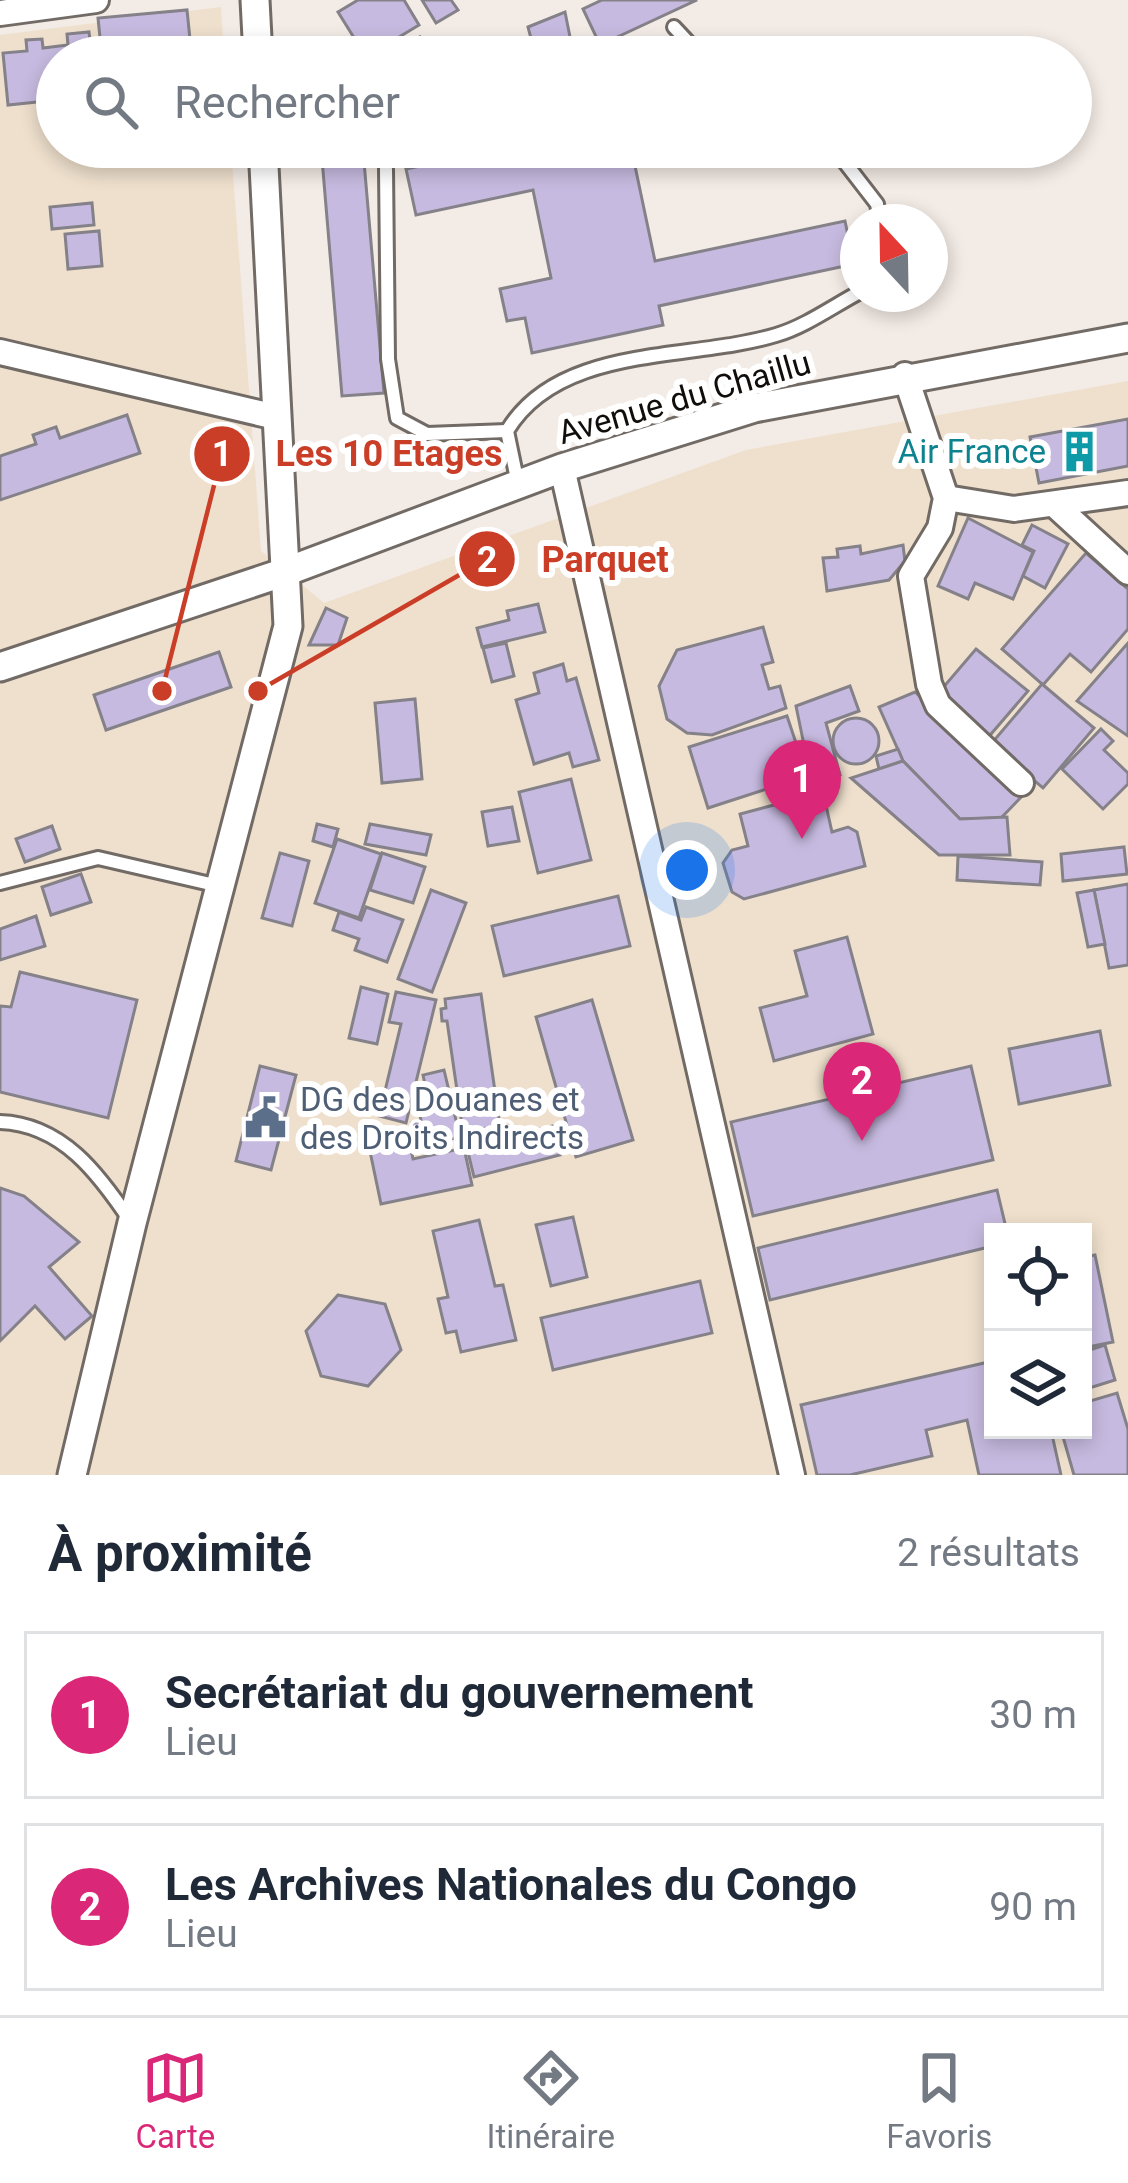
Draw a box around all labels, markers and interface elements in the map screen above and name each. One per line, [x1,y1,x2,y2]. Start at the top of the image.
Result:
search box [36,36,1092,168]
icon: search [78,69,144,135]
text: Rechercher [174,76,400,129]
north arrow [840,204,948,312]
street label: Avenue du Chaillu [553,343,815,452]
callout: Les 10 Etages [192,418,527,490]
building icon: Air France [1057,428,1103,474]
place label: Air France [898,432,1046,471]
text: 1 [212,433,232,475]
text: Les 10 Etages [276,433,502,475]
callout: Parquet [457,523,693,595]
text: 2 [477,539,497,581]
text: Parquet [541,539,669,581]
pin: 1 [763,740,841,839]
your location [657,840,717,900]
pin: 2 [823,1042,901,1141]
place label: DG des Douanes et des Droits Indirects [300,1080,584,1157]
public building icon: DG des Douanes et des Droits Indirects [243,1095,289,1141]
map controls [984,1223,1092,1439]
button: locate [984,1223,1092,1331]
button: layers [984,1331,1092,1439]
text: À proximité [48,1524,312,1583]
text: 2 résultats [897,1530,1080,1576]
text: Secrétariat du gouvernement [165,1666,754,1719]
text: 1 [79,1692,101,1738]
text: 30 m [989,1692,1077,1738]
text: Lieu [165,1719,238,1765]
text: Les Archives Nationales du Congo [165,1858,857,1911]
text: 2 [79,1884,101,1930]
text: 90 m [989,1884,1077,1930]
text: Lieu [165,1911,238,1957]
tab: Carte [136,2045,215,2156]
tab: Itinéraire [487,2045,615,2156]
tab: Favoris [886,2045,992,2156]

